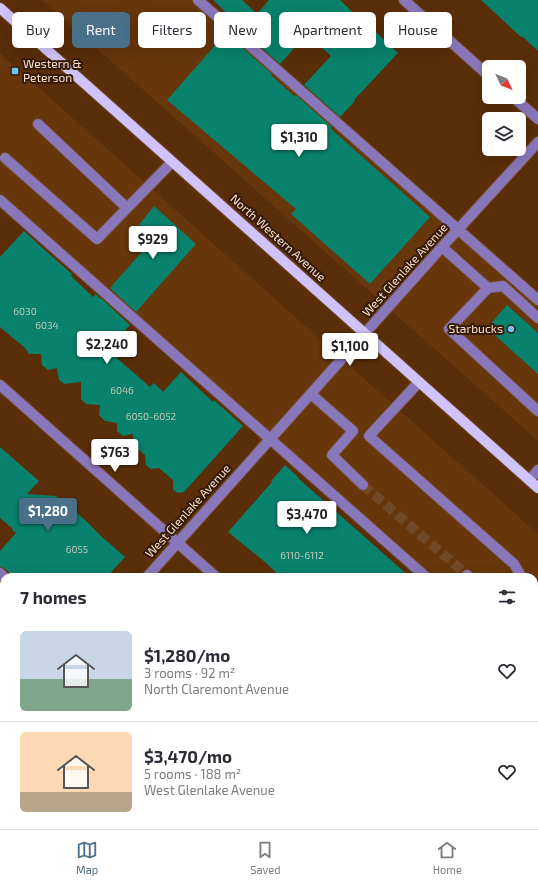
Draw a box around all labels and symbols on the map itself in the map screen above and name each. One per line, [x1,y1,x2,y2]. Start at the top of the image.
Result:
place label: Western & Peterson [23,56,81,84]
north arrow [482,60,526,104]
marker: Western & Peterson [10,66,20,76]
pin: $1,310 [266,124,332,158]
street label: North Western Avenue [228,191,329,284]
street label: West Glenlake Avenue [359,220,450,319]
pin: $929 [129,226,177,260]
house number: 6030 [13,305,37,317]
house number: 6034 [35,319,59,331]
place label: Starbucks [449,321,503,335]
marker: Starbucks [506,324,516,334]
pin: $2,240 [74,331,140,365]
pin: $1,100 [317,333,383,367]
house number: 6046 [110,384,134,396]
house number: 6050-6052 [126,410,177,422]
pin: $763 [91,439,139,473]
street label: West Glenlake Avenue [142,461,233,560]
pin: $1,280 [15,498,81,532]
pin: $3,470 [274,501,340,535]
house number: 6055 [66,543,88,555]
house number: 6110-6112 [280,549,324,561]

